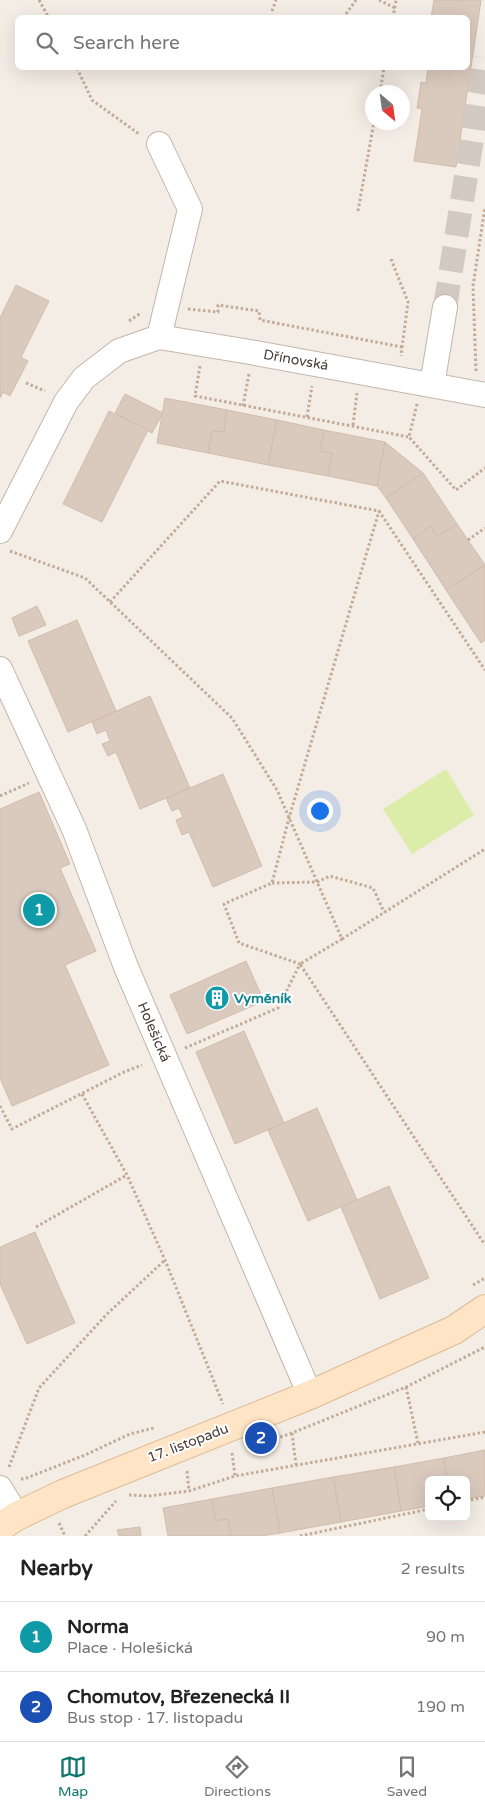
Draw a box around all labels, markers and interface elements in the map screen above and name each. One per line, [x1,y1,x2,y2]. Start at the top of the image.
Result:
search box [15,15,470,70]
icon: search [33,29,61,57]
text: Search here [73,32,180,54]
north arrow [365,85,410,130]
street label: Dřínovská [262,346,330,374]
your location [307,798,333,824]
pin: 1 [23,891,55,929]
building icon: Vyměník [204,985,230,1011]
place label: Vyměník [234,990,292,1007]
street label: Holešická [134,1000,174,1064]
pin: 2 [245,1419,277,1457]
street label: 17. listopadu [145,1420,231,1466]
map controls [425,1476,470,1521]
button: locate [425,1476,470,1521]
text: Nearby [20,1556,93,1581]
text: 2 results [401,1559,465,1579]
text: Norma [67,1616,129,1638]
text: 1 [31,1627,41,1647]
text: 90 m [426,1627,465,1647]
text: Place · Holešická [67,1638,193,1658]
text: Chomutov, Březenecká II [67,1686,290,1708]
text: 2 [31,1697,41,1717]
text: 190 m [416,1697,465,1717]
text: Bus stop · 17. listopadu [67,1708,243,1728]
tab: Map [58,1753,88,1800]
tab: Directions [204,1753,271,1800]
tab: Saved [387,1753,427,1800]

